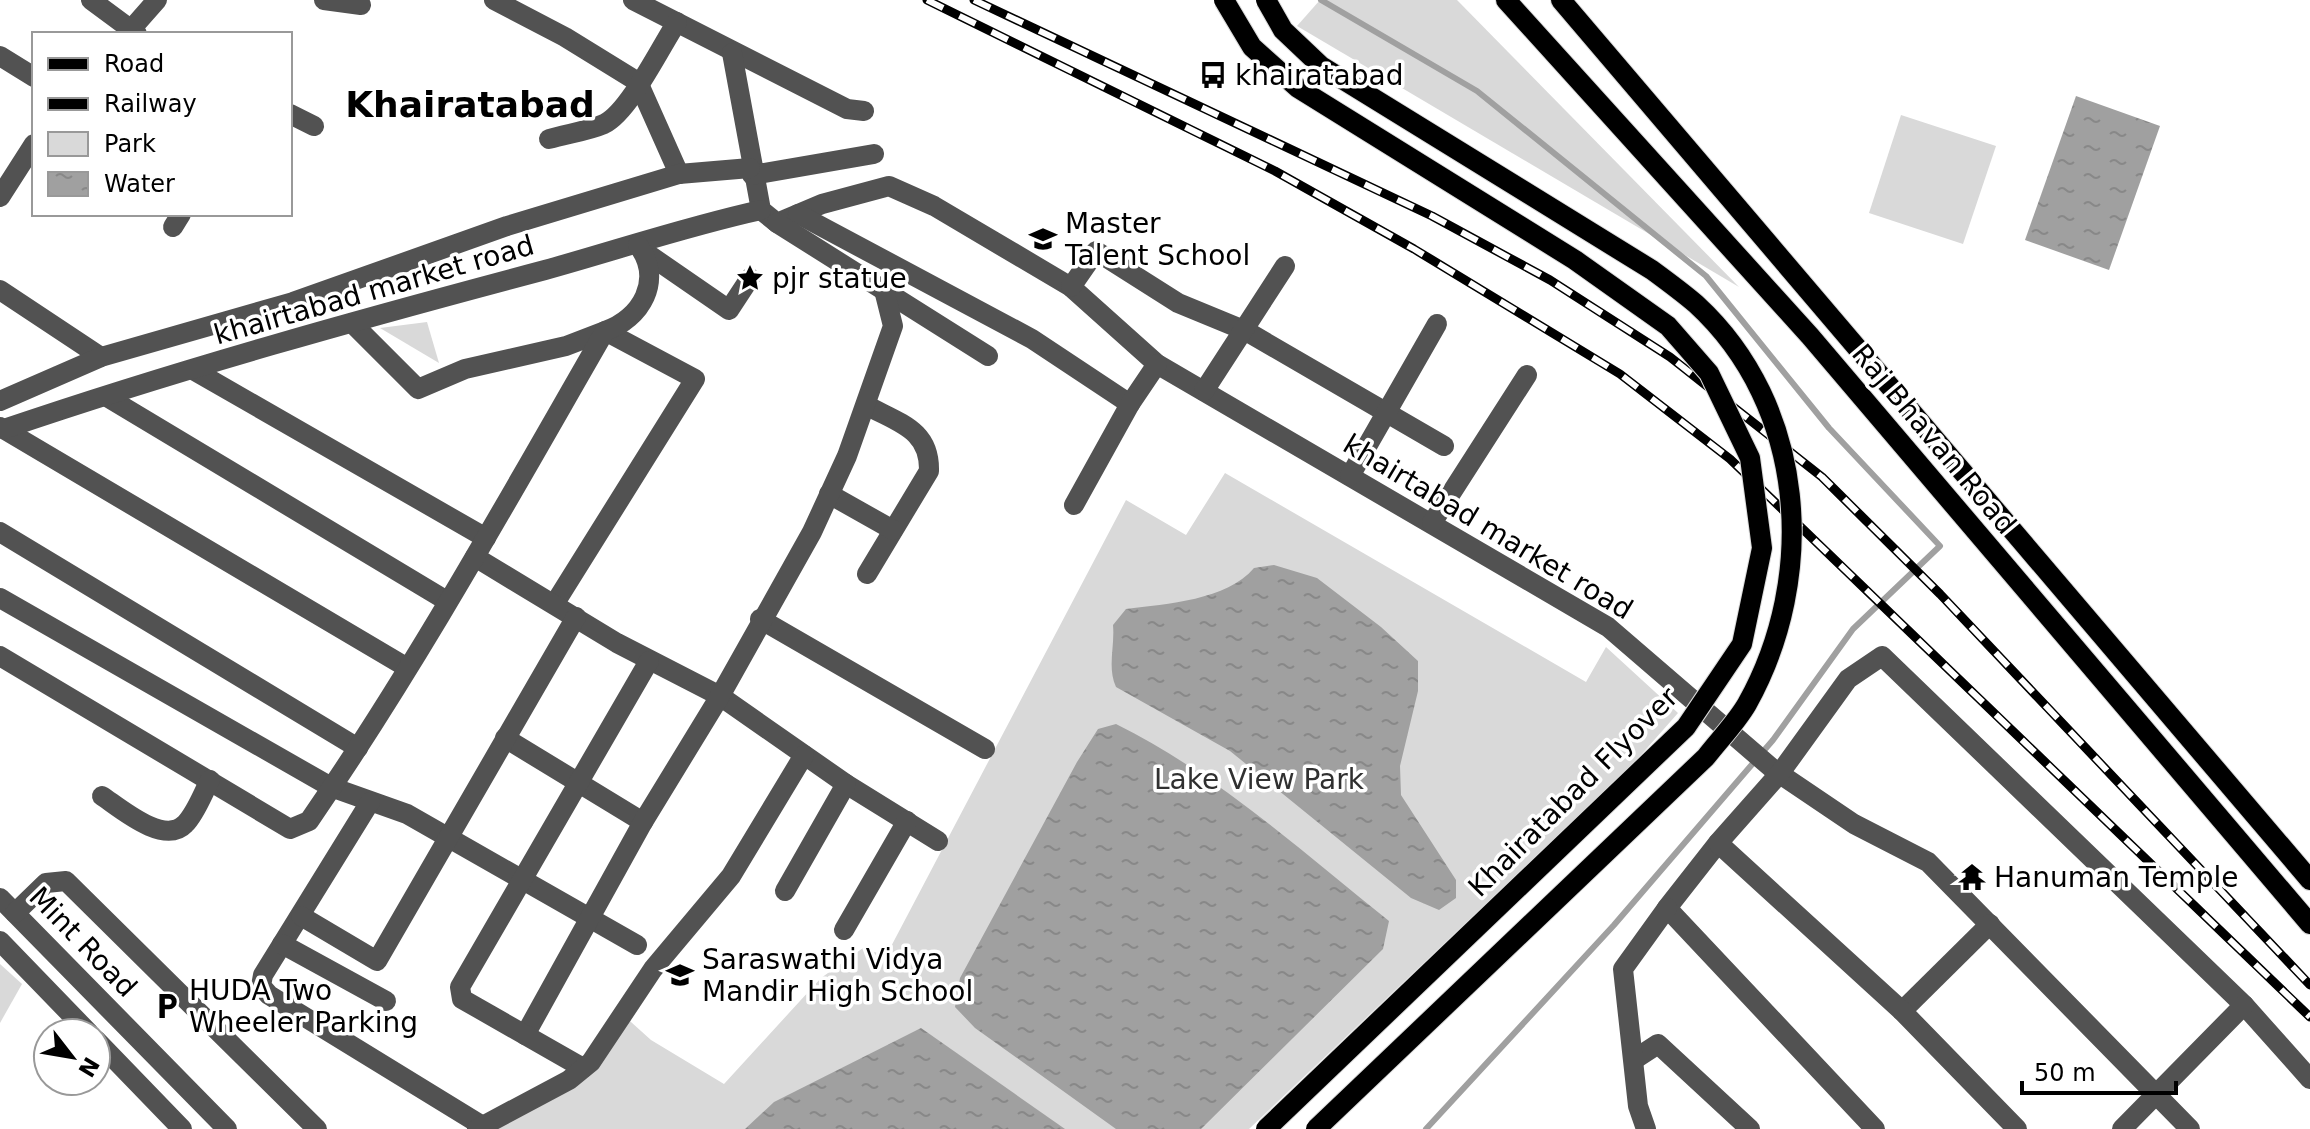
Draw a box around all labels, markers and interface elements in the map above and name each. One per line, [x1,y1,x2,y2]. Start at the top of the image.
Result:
legend [32,32,292,216]
text: Road [104,50,164,78]
place label: khairatabad [1235,59,1403,92]
bus stop icon: khairatabad [1198,60,1228,90]
district label: Khairatabad [345,84,595,125]
text: Railway [104,90,197,118]
text: Park [104,130,156,158]
text: Water [104,170,175,198]
place label: Master Talent School [1064,207,1250,272]
school or university icon: Master Talent School [1028,224,1058,254]
street label: khairtabad market road [210,228,538,352]
place label: pjr statue [772,262,907,295]
place icon: pjr statue [735,263,765,293]
street label: Raj Bhavan Road [1845,337,2023,541]
street label: khairtabad market road [1337,428,1639,626]
street label: Khairatabad Flyover [1462,680,1685,903]
park label: Lake View Park [1154,763,1365,796]
place label: Hanuman Temple [1994,861,2238,894]
temple icon: Hanuman Temple [1957,862,1987,892]
street label: Mint Road [23,880,143,1004]
place label: Saraswathi Vidya Mandir High School [702,943,973,1008]
school or university icon: Saraswathi Vidya Mandir High School [665,960,695,990]
place label: HUDA Two Wheeler Parking [189,974,418,1039]
parking icon: HUDA Two Wheeler Parking [152,991,182,1021]
north arrow [32,1017,112,1097]
scale bar [2022,1045,2176,1095]
text: N [73,1053,104,1081]
text: 50 m [2034,1059,2096,1087]

